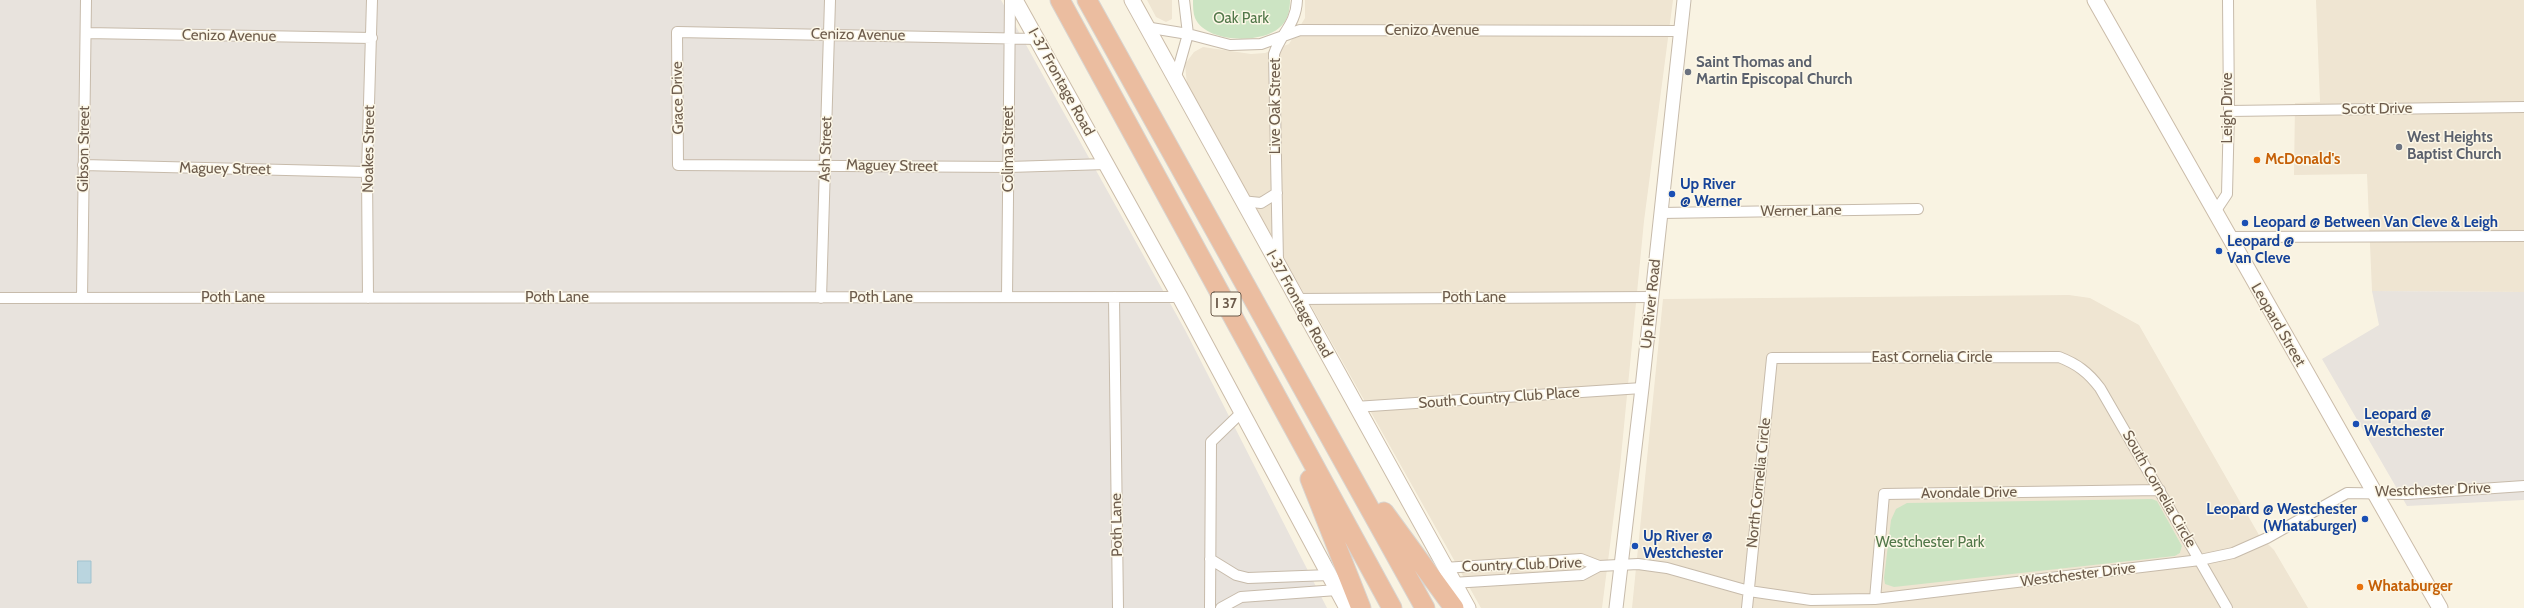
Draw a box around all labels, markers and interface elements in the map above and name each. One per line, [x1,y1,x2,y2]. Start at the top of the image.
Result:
park label: Oak Park [1213,10,1269,28]
street label: Cenizo Avenue [1385,22,1479,40]
street label: Cenizo Avenue [811,25,905,45]
street label: I-37 Frontage Road [1024,25,1098,139]
street label: Cenizo Avenue [182,26,276,46]
place label: Saint Thomas and Martin Episcopal Church [1696,54,1852,89]
street label: Live Oak Street [1267,58,1285,154]
street label: Grace Drive [668,61,688,135]
marker: Saint Thomas and Martin Episcopal Church [1683,67,1693,77]
street label: Leigh Drive [2219,73,2237,143]
street label: Scott Drive [2341,99,2413,119]
street label: Noakes Street [359,105,379,193]
street label: Gibson Street [74,106,94,192]
street label: Colima Street [1000,106,1018,192]
street label: Ash Street [816,116,836,182]
place label: West Heights Baptist Church [2407,129,2502,164]
marker: West Heights Baptist Church [2394,142,2404,152]
place label: McDonald's [2265,151,2340,169]
marker: McDonald's [2252,155,2262,165]
street label: Maguey Street [846,156,938,176]
street label: Maguey Street [179,159,271,179]
place label: Up River @ Werner [1680,176,1742,211]
marker: Up River @ Werner [1667,189,1677,199]
street label: Werner Lane [1760,201,1842,221]
place label: Leopard @ Between Van Cleve & Leigh [2253,214,2498,232]
marker: Leopard @ Between Van Cleve & Leigh [2240,218,2250,228]
place label: Leopard @ Van Cleve [2227,233,2294,268]
marker: Leopard @ Van Cleve [2214,246,2224,256]
street label: I-37 Frontage Road [1262,247,1336,361]
street label: Up River Road [1637,258,1665,350]
street label: Leopard Street [2247,280,2309,370]
street label: Poth Lane [201,289,265,307]
street label: Poth Lane [525,289,589,307]
street label: Poth Lane [849,289,913,307]
street label: Poth Lane [1442,289,1506,307]
road number: I 37 [1211,292,1241,316]
street label: East Cornelia Circle [1872,349,1992,367]
street label: South Country Club Place [1418,383,1580,413]
place label: Leopard @ Westchester [2364,406,2444,441]
street label: North Cornelia Circle [1743,417,1775,549]
marker: Leopard @ Westchester [2351,419,2361,429]
street label: South Cornelia Circle [2118,427,2200,551]
street label: Westchester Drive [2375,479,2491,501]
street label: Avondale Drive [1921,483,2017,503]
street label: Poth Lane [1107,493,1127,557]
place label: Leopard @ Westchester (Whataburger) [2206,501,2357,536]
marker: Leopard @ Westchester (Whataburger) [2360,514,2370,524]
place label: Up River @ Westchester [1643,528,1723,563]
park label: Westchester Park [1875,534,1985,552]
marker: Up River @ Westchester [1630,541,1640,551]
street label: Country Club Drive [1462,554,1582,576]
street label: Westchester Drive [2019,559,2137,591]
place label: Whataburger [2368,578,2453,596]
marker: Whataburger [2355,582,2365,592]

